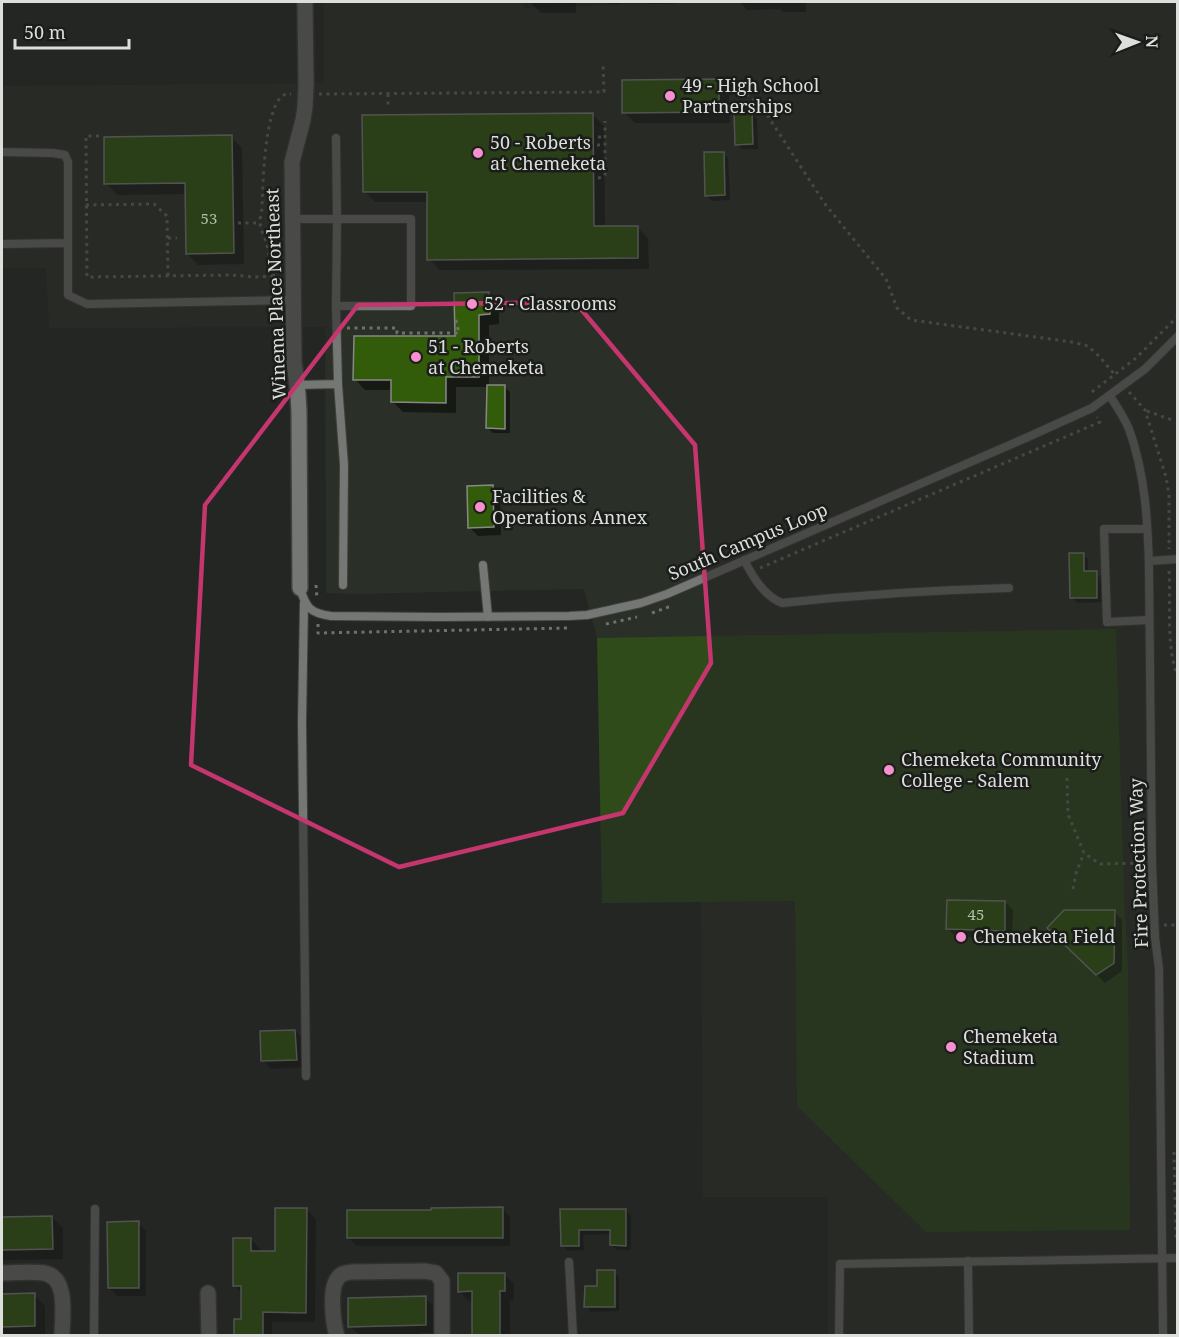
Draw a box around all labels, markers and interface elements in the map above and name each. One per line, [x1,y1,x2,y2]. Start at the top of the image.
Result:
scale bar [15,12,129,50]
north arrow [1107,12,1167,72]
text: 50 m [24,20,66,44]
text: N [1141,35,1163,49]
place label: 49 - High School Partnerships [682,73,820,118]
marker: 49 - High School Partnerships [663,89,677,103]
place label: 50 - Roberts at Chemeketa [490,130,606,175]
marker: 50 - Roberts at Chemeketa [471,146,485,160]
street label: Winema Place Northeast [259,188,291,400]
house number: 53 [201,208,217,228]
place label: 52 - Classrooms [484,291,616,315]
marker: 52 - Classrooms [465,297,479,311]
place label: 51 - Roberts at Chemeketa [428,334,544,379]
marker: 51 - Roberts at Chemeketa [409,350,423,364]
place label: Facilities & Operations Annex [492,484,648,529]
street label: South Campus Loop [664,497,831,585]
marker: Facilities & Operations Annex [473,500,487,514]
place label: Chemeketa Community College - Salem [901,747,1102,792]
marker: Chemeketa Community College - Salem [882,763,896,777]
street label: Fire Protection Way [1123,777,1153,948]
house number: 45 [968,904,984,924]
place label: Chemeketa Field [973,924,1115,948]
marker: Chemeketa Field [954,930,968,944]
place label: Chemeketa Stadium [963,1024,1058,1069]
marker: Chemeketa Stadium [944,1040,958,1054]

